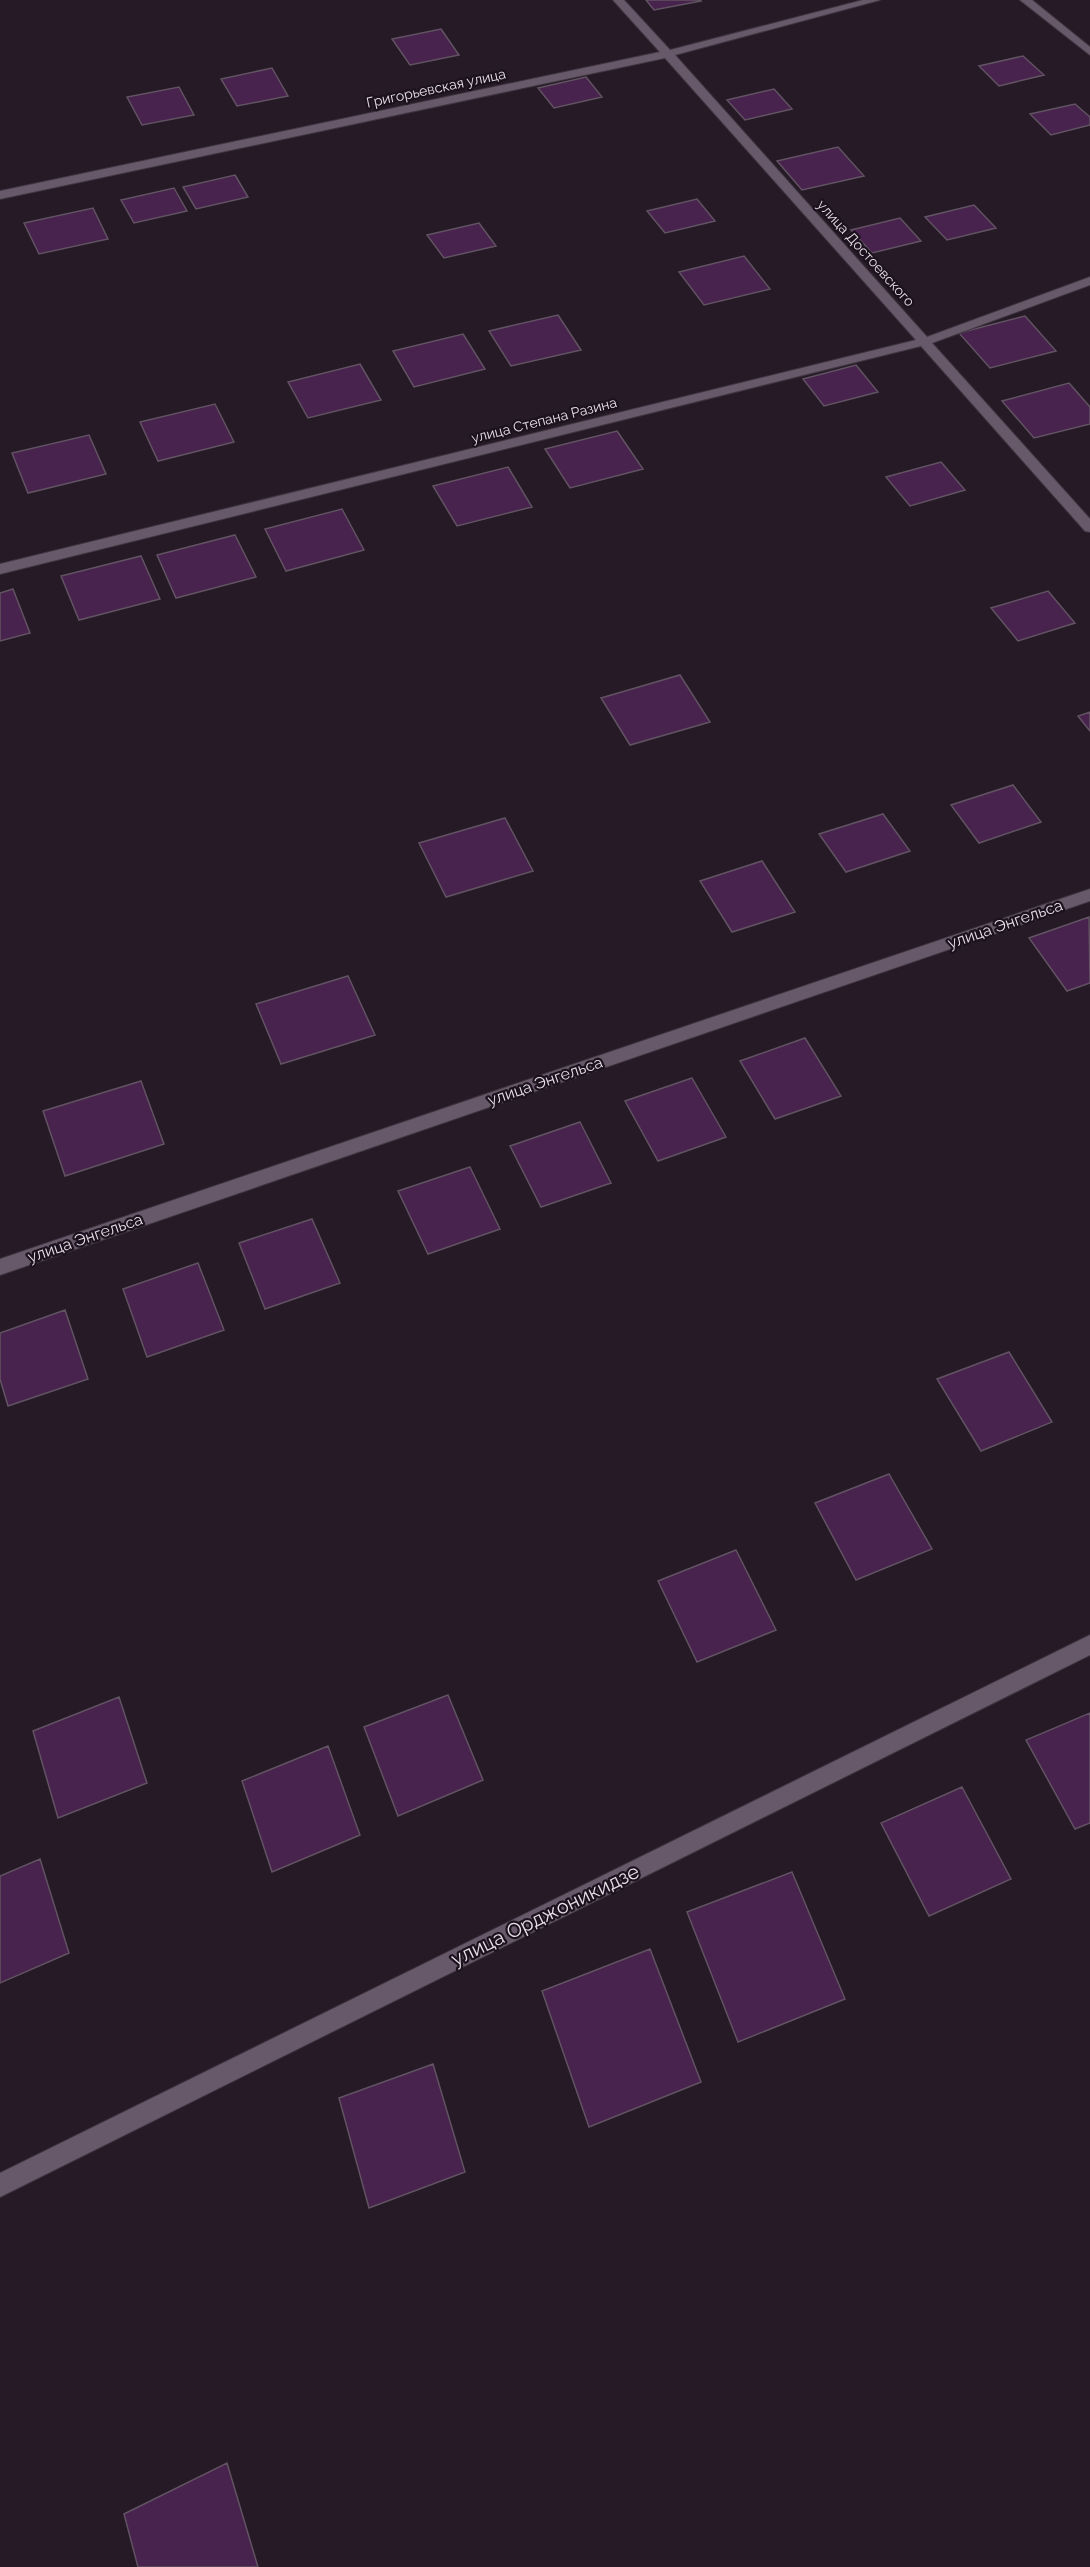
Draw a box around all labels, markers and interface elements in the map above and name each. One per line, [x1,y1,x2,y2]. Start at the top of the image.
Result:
street label: Григорьевская улица [365,65,507,111]
street label: улица Достоевского [814,197,918,309]
street label: улица Степана Разина [470,394,618,446]
street label: улица Энгельса [945,895,1065,953]
street label: улица Энгельса [485,1052,605,1110]
street label: улица Энгельса [25,1209,145,1267]
street label: улица Орджоникидзе [447,1859,643,1971]

